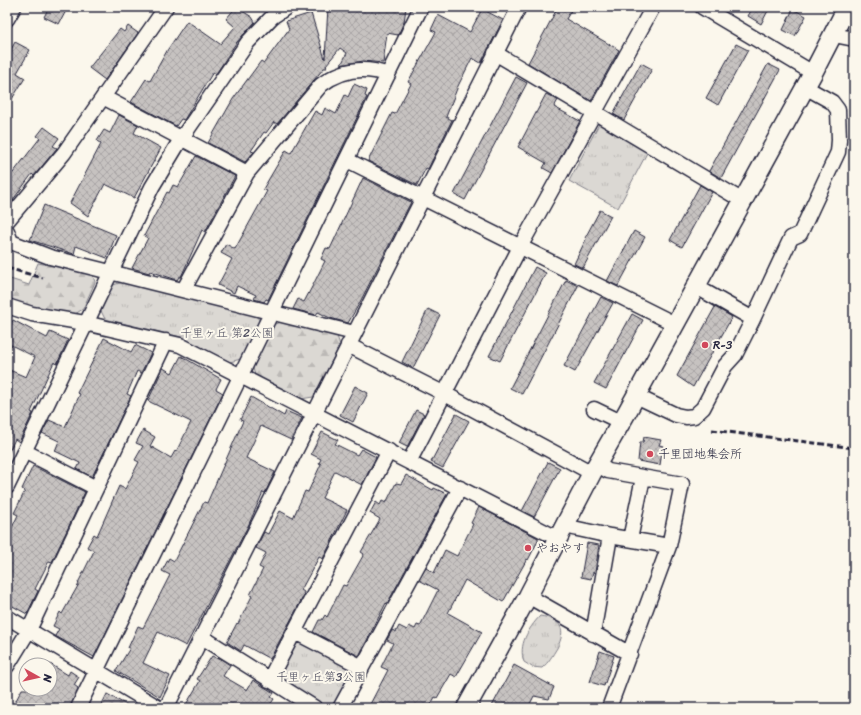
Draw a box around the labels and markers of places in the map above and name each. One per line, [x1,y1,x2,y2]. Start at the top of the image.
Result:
place label: R-3 [713,334,733,356]
marker: R-3 [700,340,710,350]
place label: 千里団地集会所 [658,443,742,465]
marker: 千里団地集会所 [645,449,655,459]
place label: やおやす [536,537,584,559]
marker: やおやす [523,543,533,553]

